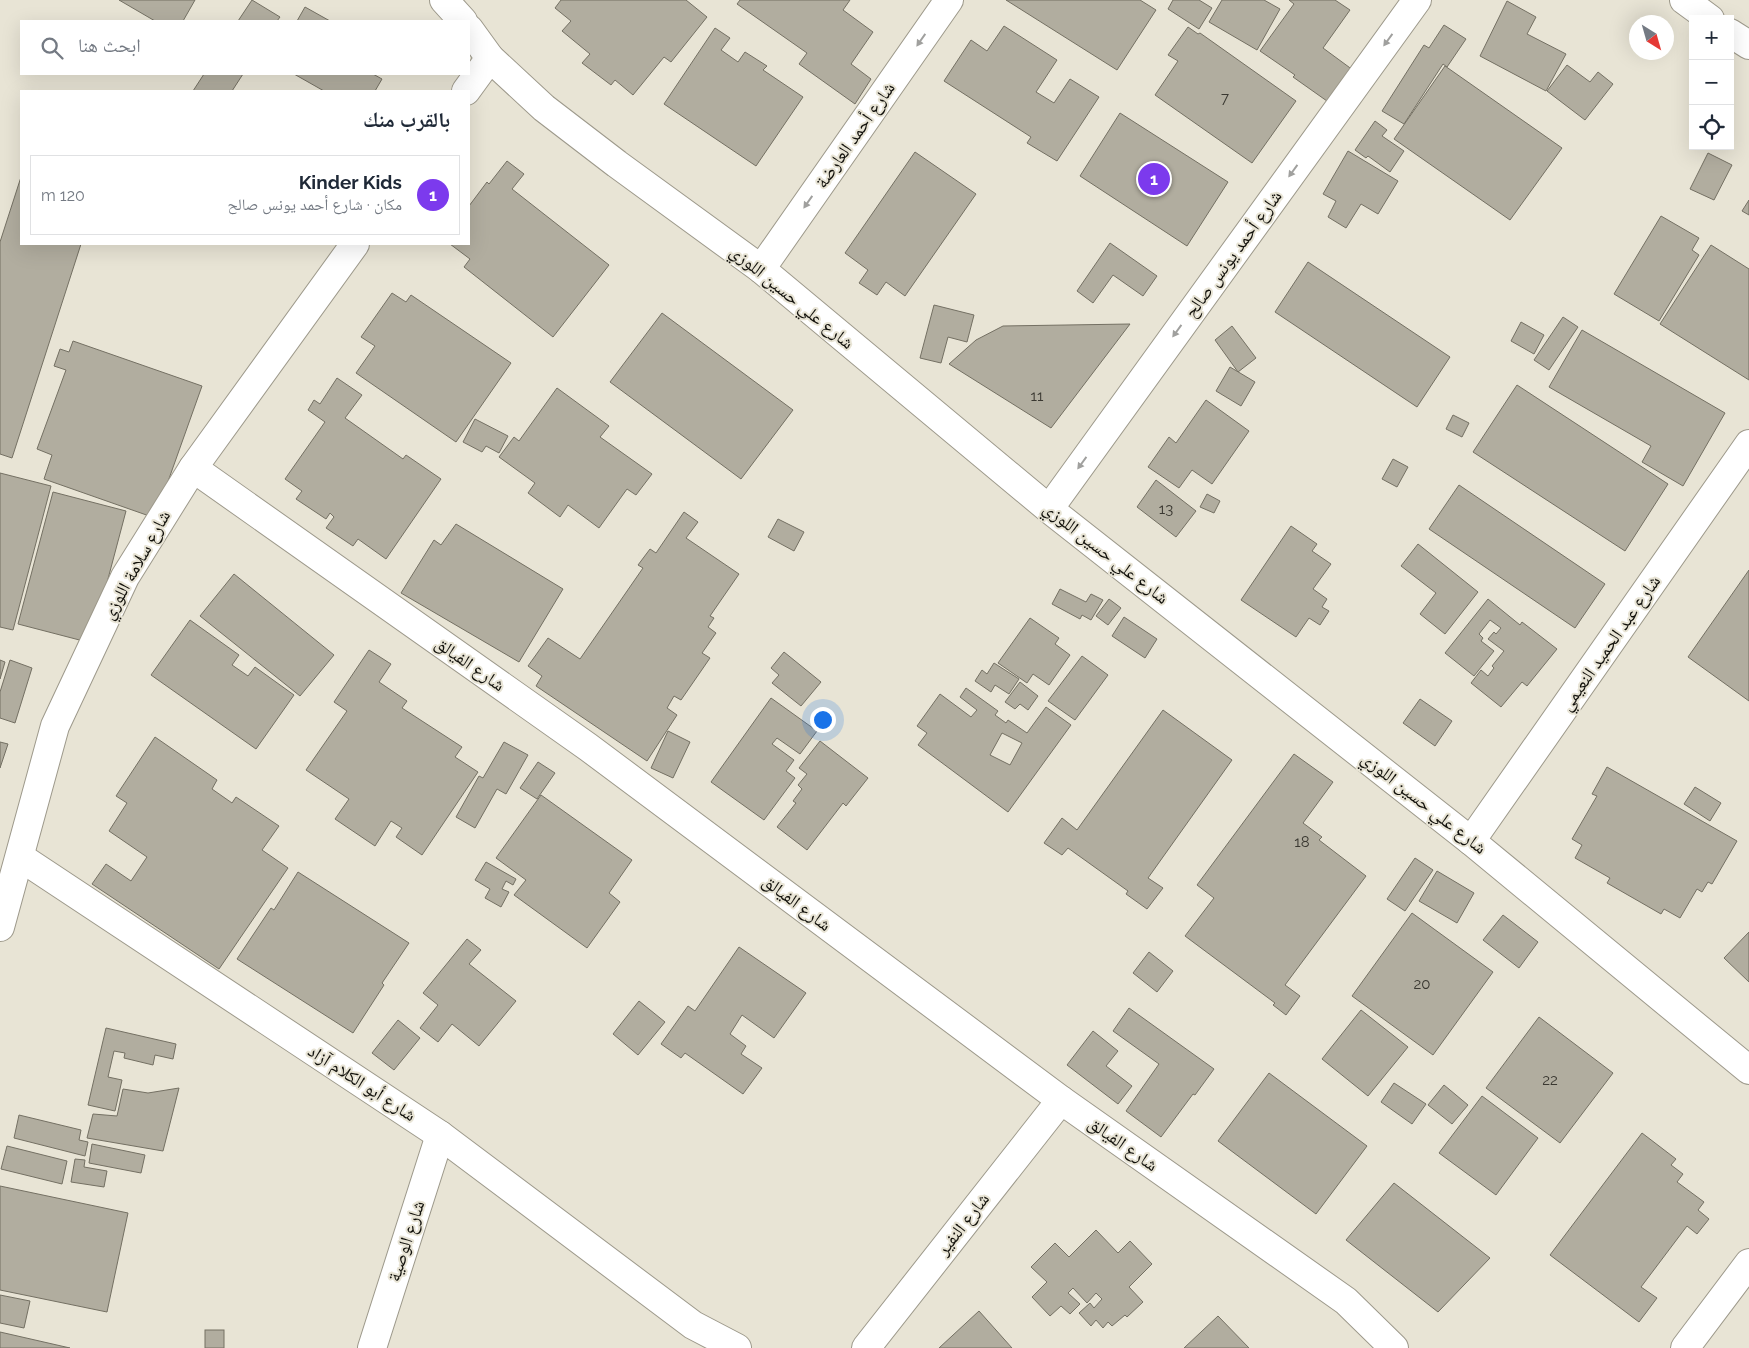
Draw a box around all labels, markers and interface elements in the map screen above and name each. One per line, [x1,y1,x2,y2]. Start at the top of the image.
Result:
north arrow [1629,15,1674,60]
map controls [1689,15,1734,150]
button: + [1689,15,1734,60]
search box [20,20,470,75]
one-way arrow [916,33,926,47]
one-way arrow [1383,33,1393,46]
icon: search [38,34,66,62]
text: ابحث هنا [78,34,141,56]
button: − [1689,60,1734,105]
street label: شارع أحمد العارضة [810,78,900,192]
house number: 7 [1221,89,1229,107]
button: locate [1689,105,1734,150]
text: بالقرب منك [363,107,450,132]
pin: 1 [1138,160,1170,198]
one-way arrow [1288,164,1298,178]
text: Kinder Kids [299,171,402,193]
text: 120 m [41,186,85,205]
text: 1 [429,186,437,205]
street label: شارع أحمد يونس صالح [1179,186,1287,323]
text: مكان · شارع أحمد يونس صالح [228,195,402,214]
one-way arrow [803,195,813,209]
street label: شارع علي حسين اللوزي [723,240,858,357]
one-way arrow [1172,324,1182,338]
house number: 11 [1031,387,1044,405]
one-way arrow [1077,456,1087,470]
street label: شارع علي حسين اللوزي [1037,497,1173,612]
house number: 13 [1159,500,1173,518]
street label: شارع سلامة اللوزي [97,506,178,625]
street label: شارع عبد الحميد النعيمي [1555,571,1668,717]
street label: شارع الفيالق [431,632,509,696]
your location [810,707,836,733]
street label: شارع علي حسين اللوزي [1355,747,1491,862]
house number: 18 [1294,833,1310,851]
street label: شارع الفيالق [758,870,836,936]
house number: 20 [1414,975,1431,993]
street label: شارع أبو الكلام آزاد [303,1040,420,1127]
house number: 22 [1542,1071,1558,1089]
street label: شارع الفيالق [1084,1112,1162,1176]
street label: شارع النفير [931,1189,994,1260]
street label: شارع الوصية [383,1198,429,1284]

